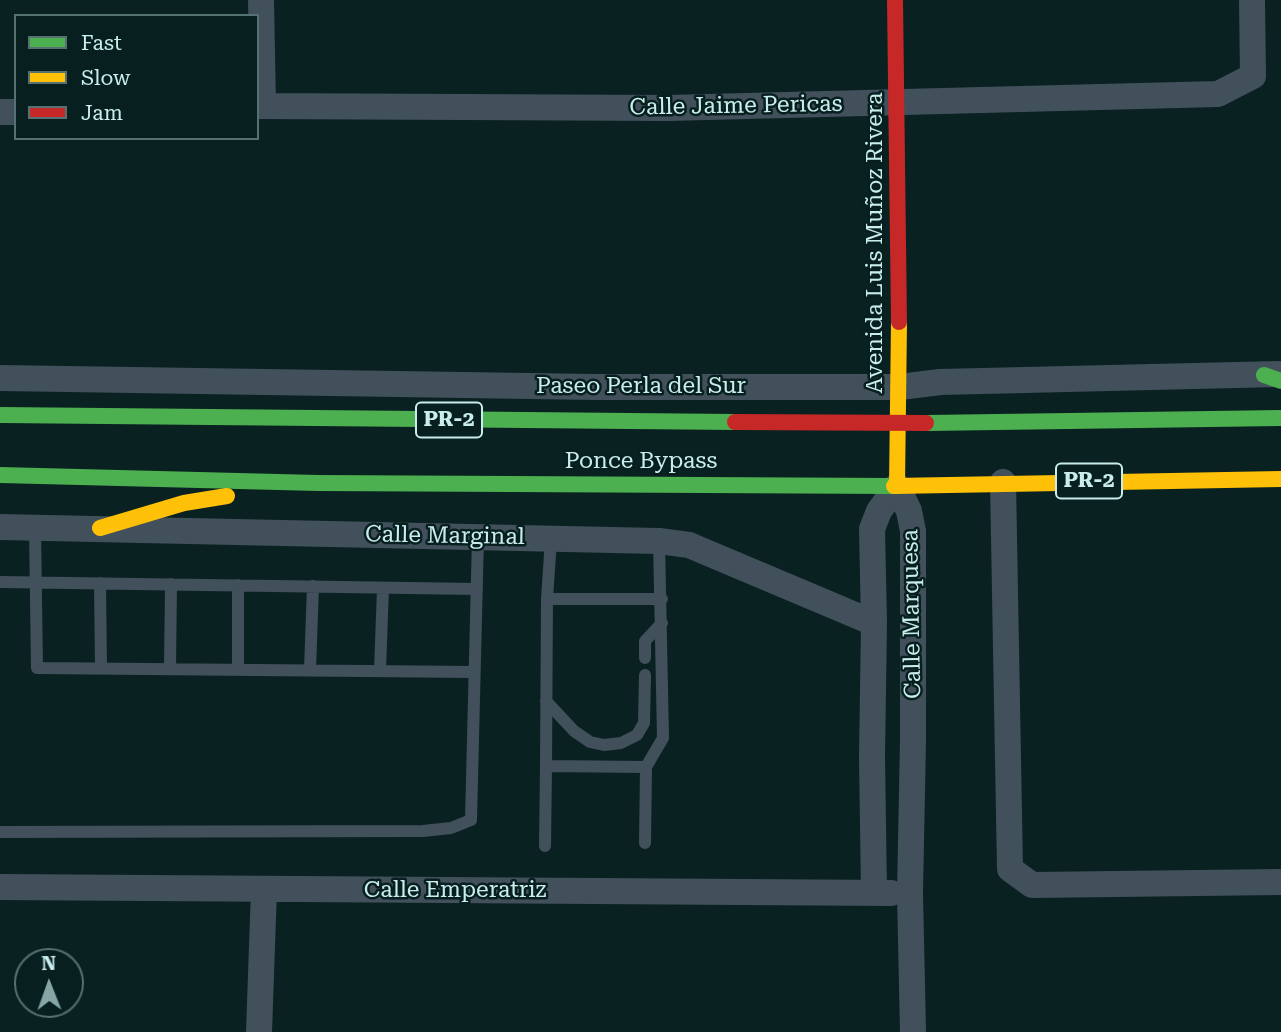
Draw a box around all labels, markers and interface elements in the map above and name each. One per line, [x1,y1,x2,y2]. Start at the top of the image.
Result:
legend [14,14,259,140]
text: Fast [81,31,122,55]
text: Slow [81,66,130,90]
street label: Calle Jaime Pericas [629,90,843,122]
street label: Avenida Luis Muñoz Rivera [861,92,889,394]
text: Jam [81,101,123,125]
street label: Paseo Perla del Sur [536,372,746,400]
road number: PR-2 [416,402,482,438]
street label: Ponce Bypass [565,447,717,475]
road number: PR-2 [1056,463,1122,498]
street label: Calle Marginal [365,521,525,551]
street label: Calle Marquesa [897,529,927,699]
street label: Calle Emperatriz [364,876,546,904]
north arrow [14,948,84,1018]
text: N [41,952,56,975]

